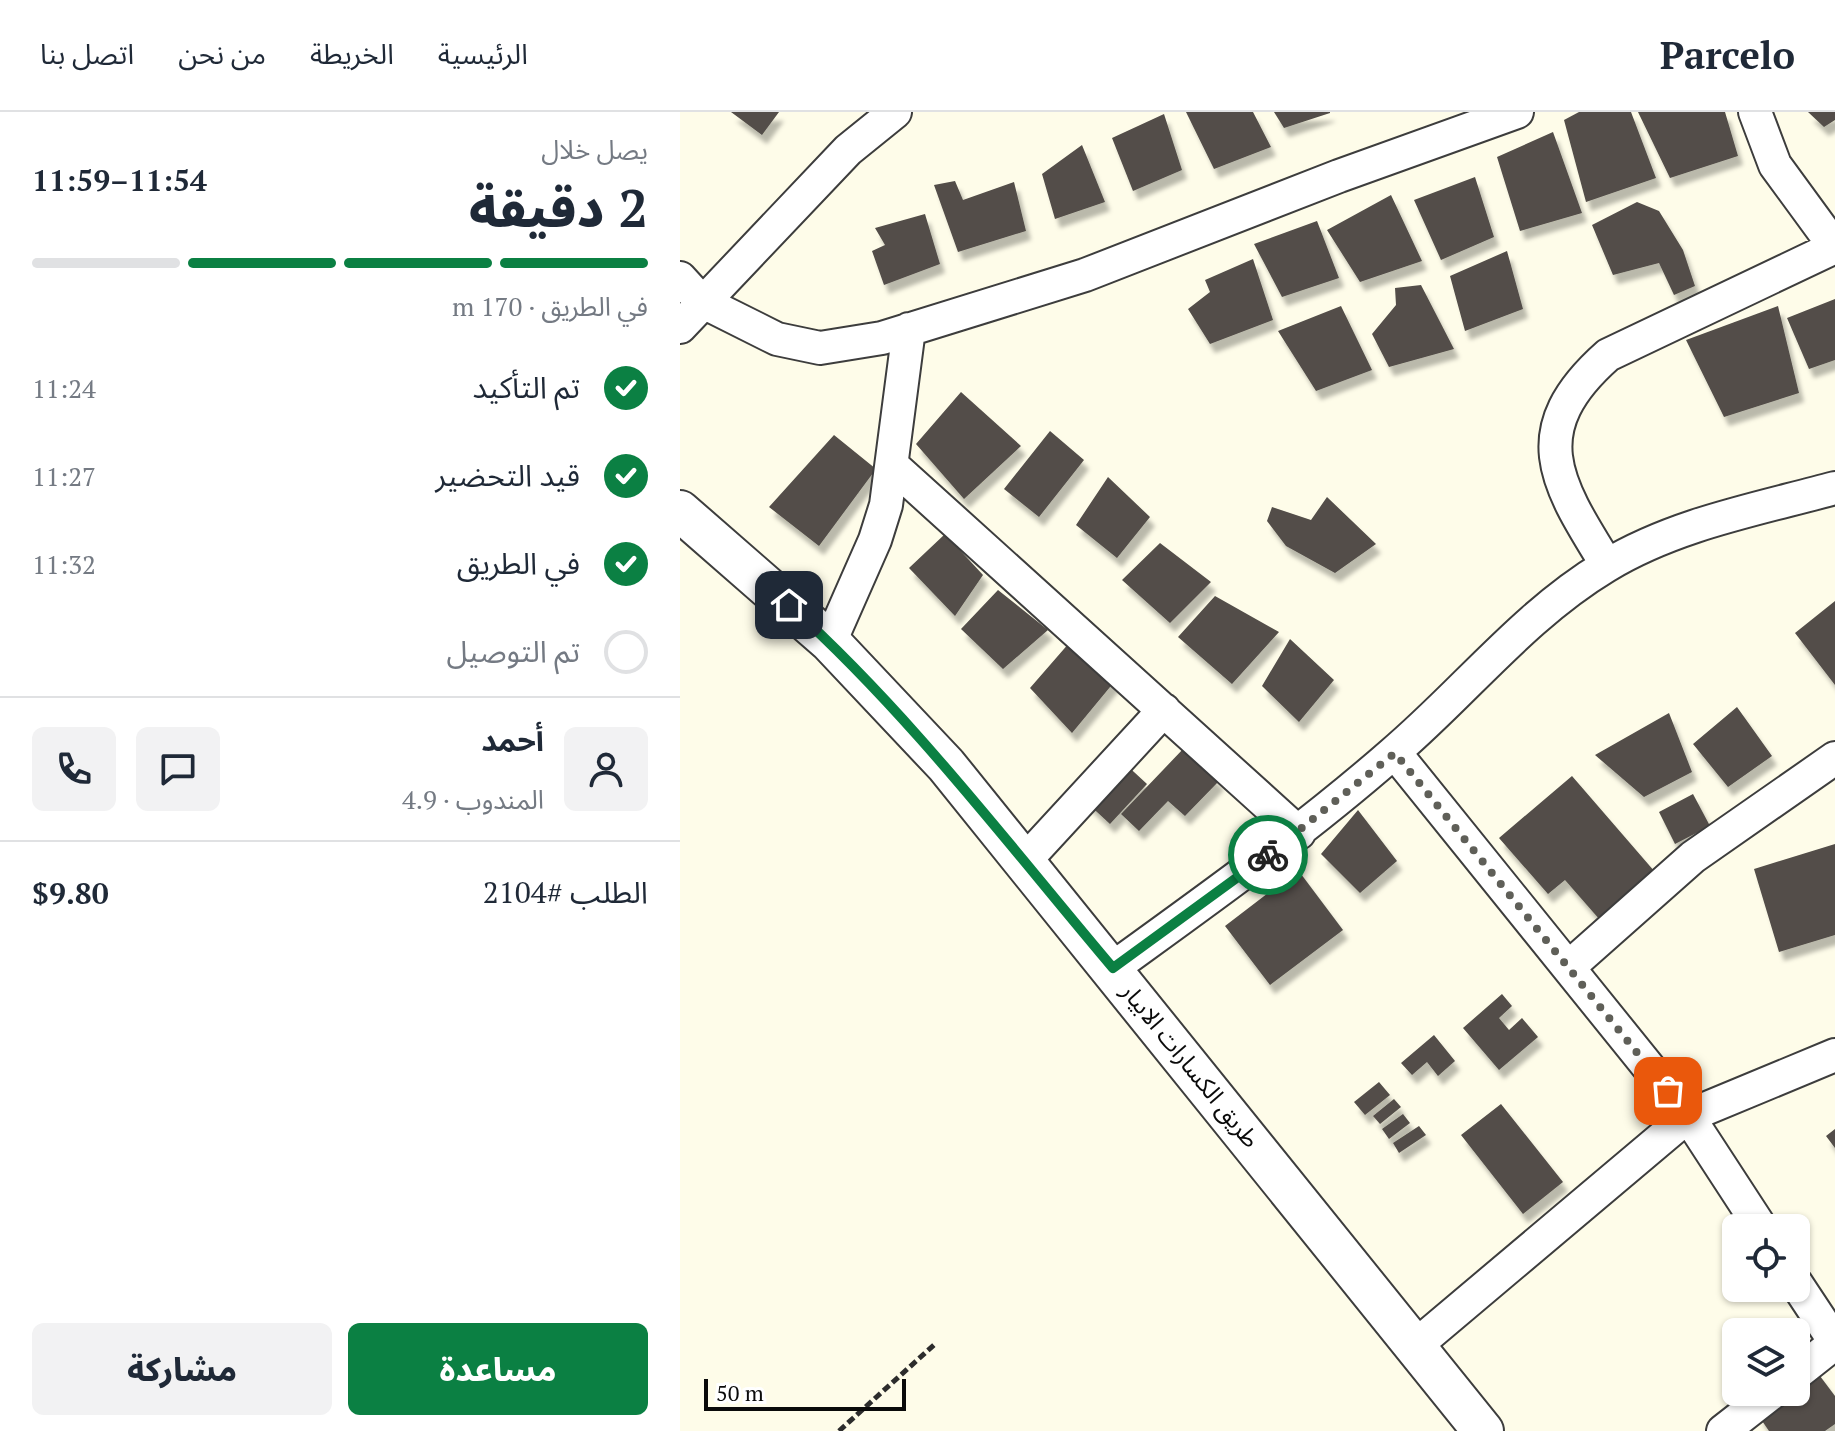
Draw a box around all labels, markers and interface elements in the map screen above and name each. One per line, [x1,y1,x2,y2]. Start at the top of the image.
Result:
text: Parcelo [1660,30,1795,80]
text: اتصل بنا [40,35,134,72]
text: من نحن [178,35,266,72]
text: الخريطة [310,35,394,72]
text: الرئيسية [438,35,528,72]
text: يصل خلال [541,132,648,166]
text: 11:54–11:59 [32,160,207,200]
text: 2 دقيقة [469,173,648,242]
text: في الطريق · 170 m [452,289,648,323]
icon: check [604,366,648,410]
text: تم التأكيد [473,367,580,407]
text: 11:24 [32,371,96,405]
icon: check [604,454,648,498]
text: قيد التحضير [435,455,580,495]
text: 11:27 [32,459,96,493]
icon: check [604,542,648,586]
text: في الطريق [457,543,580,583]
text: 11:32 [32,547,96,581]
pin [755,571,823,639]
icon: home [767,583,811,627]
text: تم التوصيل [446,631,580,671]
text: أحمد [481,720,544,760]
button: phone [32,727,116,811]
button: chat [136,727,220,811]
button: person [564,727,648,811]
text: المندوب · 4.9 [402,782,544,816]
courier [1228,815,1308,895]
icon: bike [1246,833,1290,877]
text: الطلب #2104 [483,872,648,912]
text: $9.80 [32,873,109,913]
street label: طريق الكسارات الابيار [1114,975,1267,1154]
pin [1634,1057,1702,1125]
icon: bag [1646,1069,1690,1113]
map controls [1722,1214,1810,1406]
button: locate [1722,1214,1810,1302]
button: layers [1722,1318,1810,1406]
button: مشاركة [32,1323,332,1415]
button: مساعدة [348,1323,648,1415]
scale bar [704,1375,906,1411]
text: 50 m [716,1378,764,1407]

